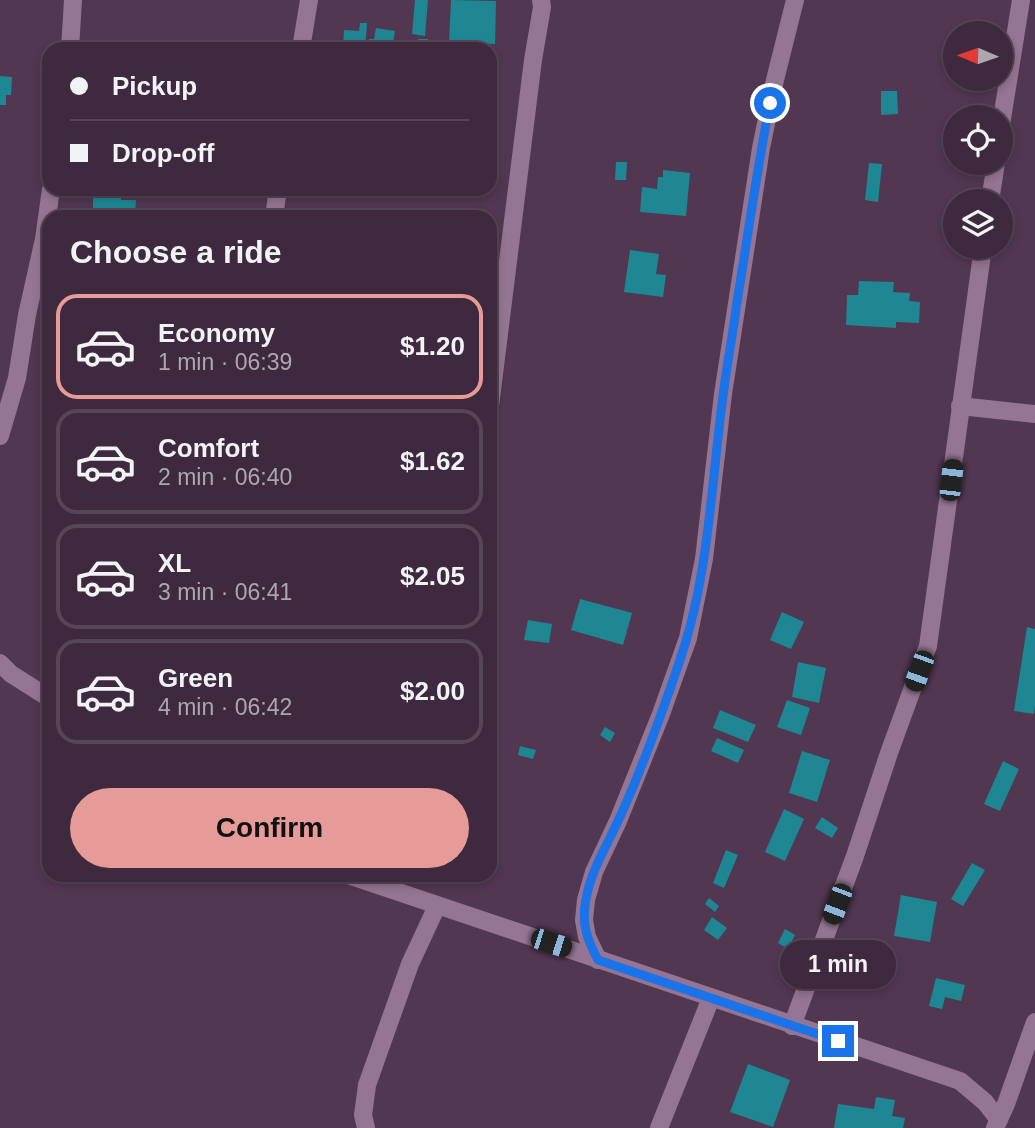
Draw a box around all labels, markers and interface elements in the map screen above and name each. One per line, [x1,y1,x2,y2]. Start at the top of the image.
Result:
north arrow [943,21,1013,91]
map controls [943,21,1013,259]
text: Pickup [112,71,197,101]
route start [754,87,786,119]
button: locate [943,105,1013,175]
text: Drop-off [112,138,215,168]
button: layers [943,189,1013,259]
text: Choose a ride [70,234,282,270]
icon: car [74,315,137,378]
text: Economy [158,318,275,348]
text: $1.20 [400,331,465,361]
text: 1 min · 06:39 [158,349,292,375]
icon: car [74,430,137,493]
text: Comfort [158,433,259,463]
text: $1.62 [400,446,465,476]
car [939,458,964,502]
text: 2 min · 06:40 [158,464,292,490]
icon: car [74,545,137,608]
text: XL [158,548,191,578]
text: $2.05 [400,561,465,591]
text: 3 min · 06:41 [158,579,292,605]
car [902,648,937,694]
icon: car [74,660,137,723]
text: Green [158,663,233,693]
text: $2.00 [400,676,465,706]
text: 4 min · 06:42 [158,694,292,720]
button: Confirm [70,788,469,868]
car [820,881,855,927]
car [528,927,575,959]
callout: 1 min [780,940,896,988]
text: 1 min [808,951,868,977]
route end [822,1025,854,1057]

